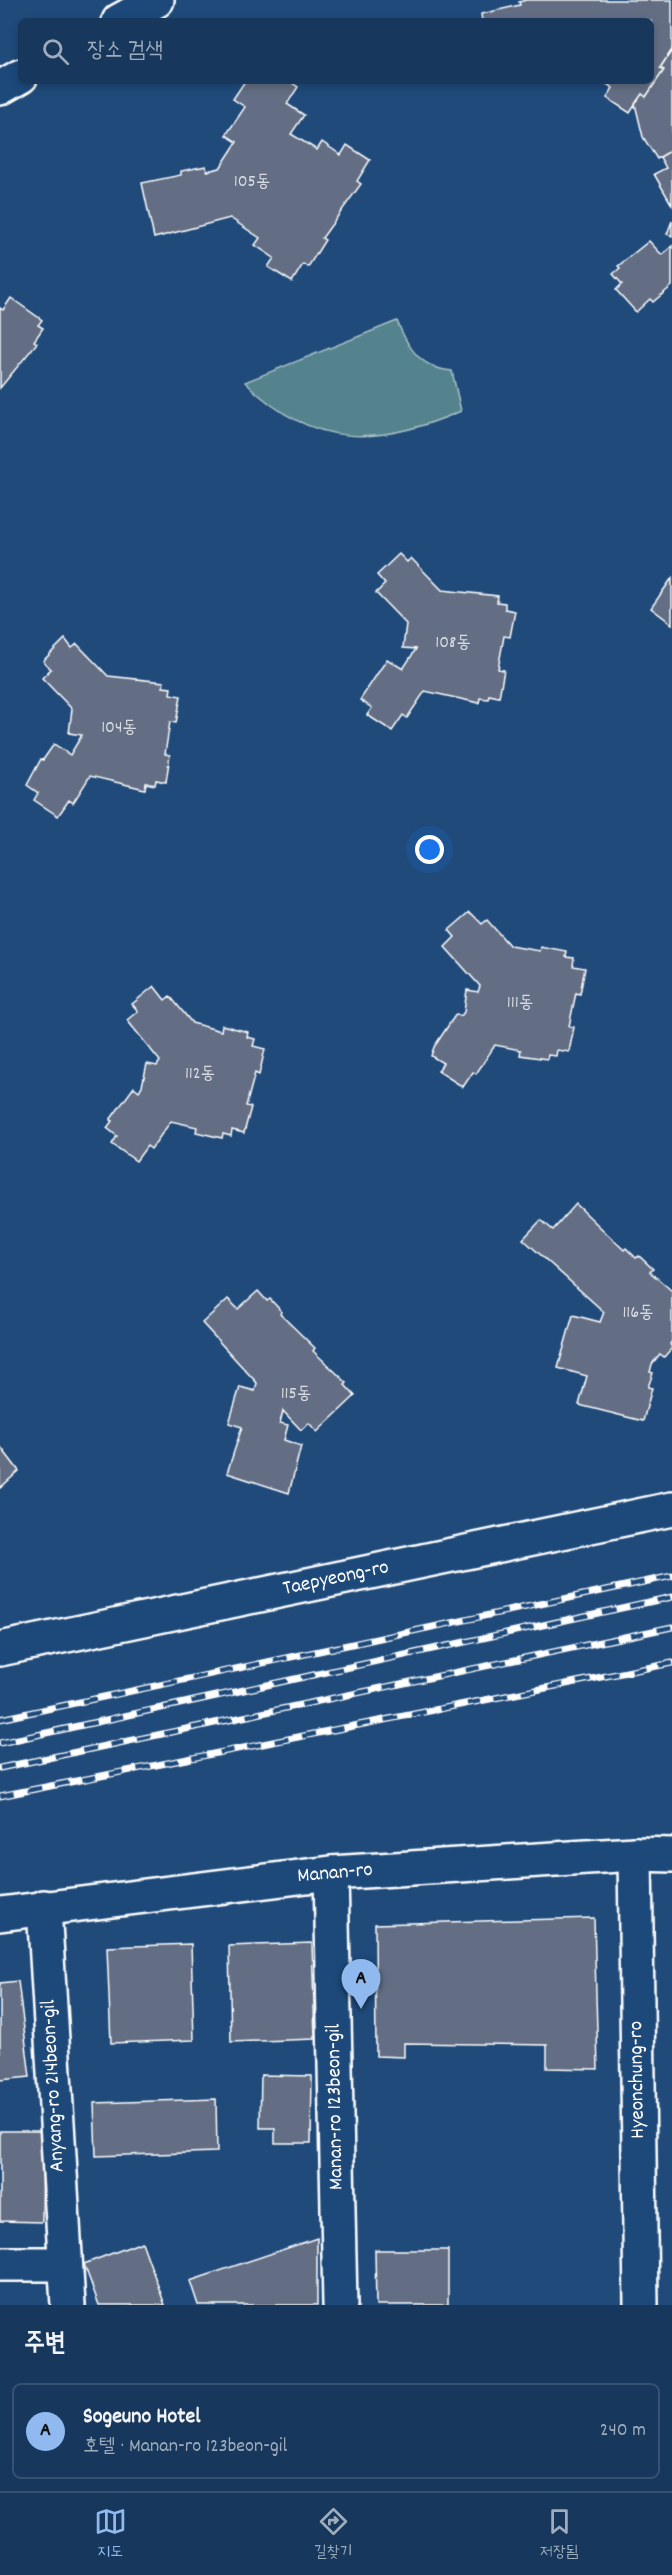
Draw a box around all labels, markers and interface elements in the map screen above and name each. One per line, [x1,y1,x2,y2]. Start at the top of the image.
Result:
search box [18,18,654,84]
icon: search [39,35,72,68]
text: 장소 검색 [87,36,163,67]
house number: 105동 [234,170,270,195]
house number: 108동 [435,631,471,656]
house number: 104동 [101,716,137,741]
your location [415,835,444,864]
house number: 111동 [507,991,533,1016]
house number: 112동 [185,1062,215,1087]
house number: 116동 [622,1301,654,1326]
house number: 115동 [281,1382,311,1407]
street label: Taepyeong-ro [280,1553,392,1605]
street label: Manan-ro [296,1856,374,1892]
pin: A [342,1960,380,2009]
street label: Anyang-ro 214beon-gil [35,1999,73,2173]
street label: Hyeonchung-ro [622,2021,654,2139]
street label: Manan-ro 123beon-gil [320,2024,352,2190]
text: 주변 [24,2326,66,2363]
text: Sogeuno Hotel [83,2402,200,2433]
text: A [40,2417,51,2445]
text: 240 m [600,2417,646,2445]
text: 호텔 · Manan-ro 123beon-gil [83,2433,287,2461]
tab: 지도 [94,2505,127,2564]
tab: 길찾기 [314,2505,353,2564]
tab: 저장됨 [540,2505,578,2564]

